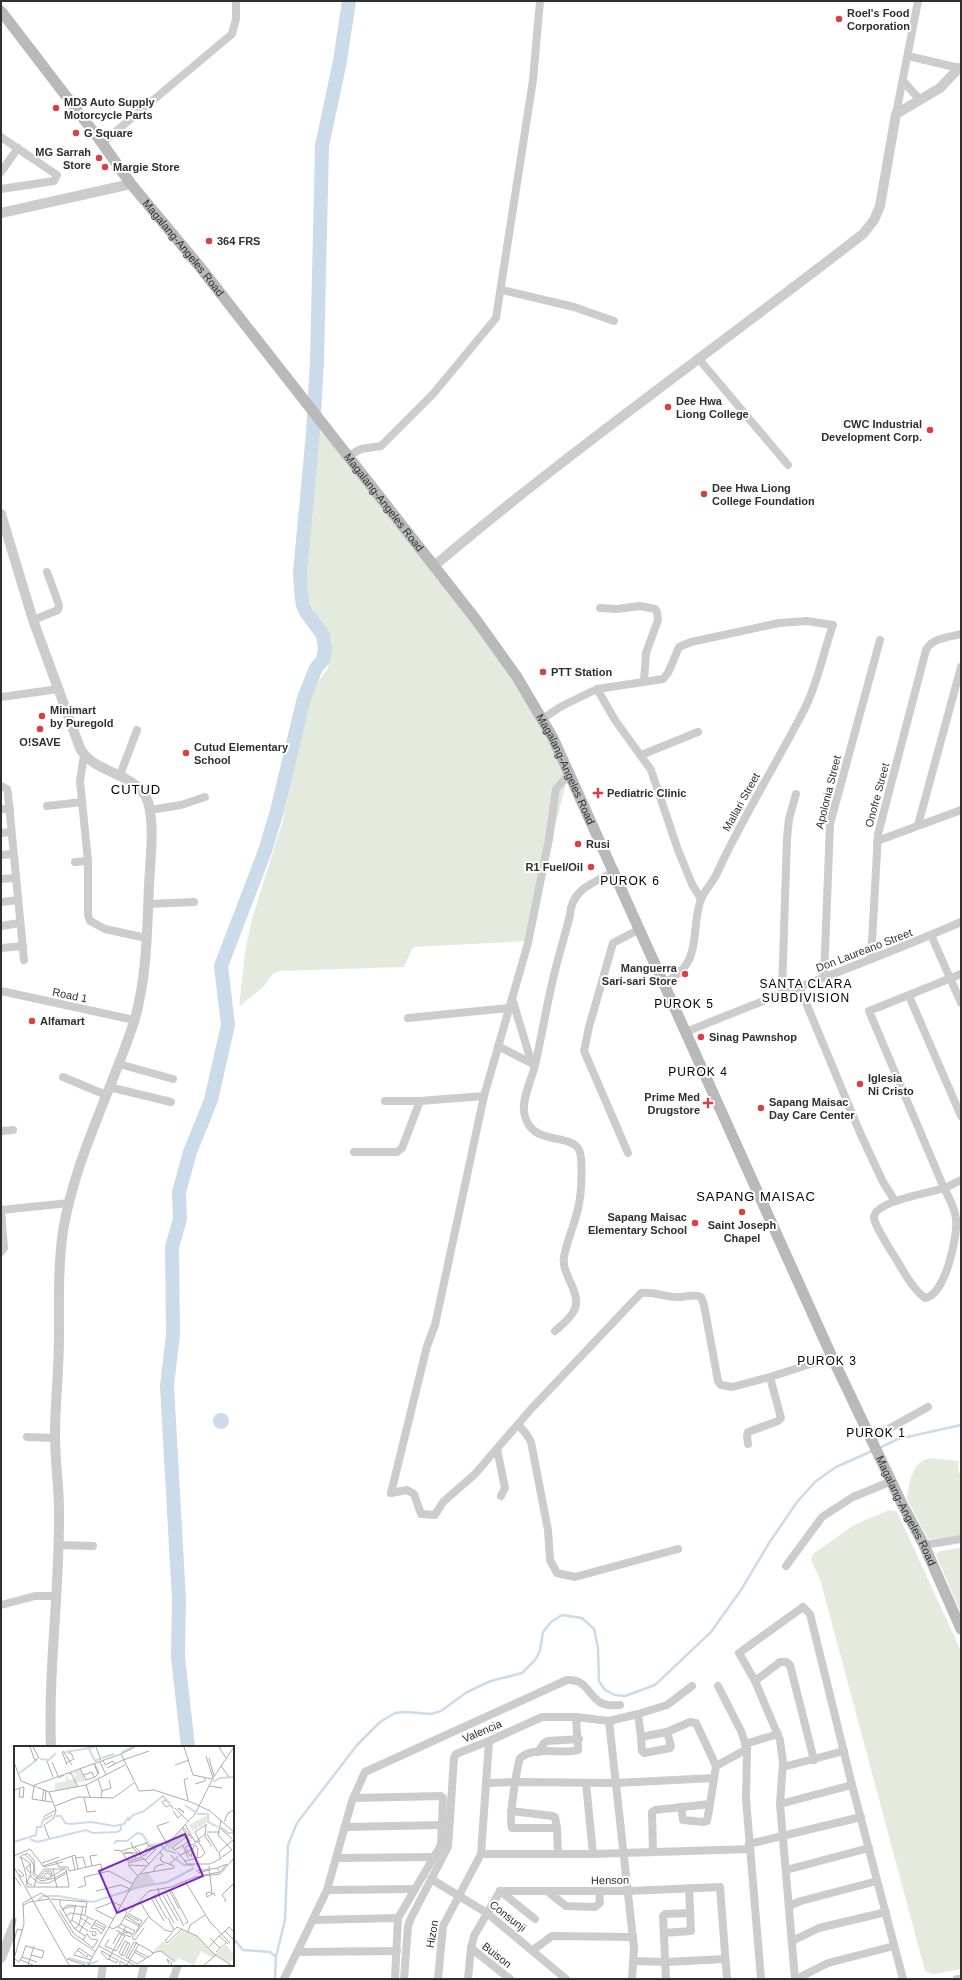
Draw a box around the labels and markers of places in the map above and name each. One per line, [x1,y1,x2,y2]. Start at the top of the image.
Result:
place label: Roel's Food Corporation [847,7,910,32]
marker: Roel's Food Corporation [834,14,844,24]
place label: MD3 Auto Supply Motorcycle Parts [64,96,156,121]
marker: MD3 Auto Supply Motorcycle Parts [51,103,61,113]
place label: G Square [84,127,133,139]
marker: G Square [71,128,81,138]
place label: MG Sarrah Store [35,146,91,171]
marker: MG Sarrah Store [94,153,104,163]
place label: Margie Store [113,161,180,173]
marker: Margie Store [100,162,110,172]
place label: 364 FRS [217,235,260,247]
marker: 364 FRS [204,236,214,246]
place label: Dee Hwa Liong College [676,395,749,420]
marker: Dee Hwa Liong College [663,402,673,412]
place label: CWC Industrial Development Corp. [821,418,922,443]
marker: CWC Industrial Development Corp. [925,425,935,435]
place label: Dee Hwa Liong College Foundation [712,482,815,507]
marker: Dee Hwa Liong College Foundation [699,489,709,499]
place label: PTT Station [551,666,612,678]
marker: PTT Station [538,667,548,677]
place label: Minimart by Puregold [50,704,114,729]
marker: Minimart by Puregold [37,711,47,721]
marker: O!SAVE [35,724,45,734]
place label: O!SAVE [19,736,61,748]
place label: Cutud Elementary School [194,741,289,766]
marker: Cutud Elementary School [181,748,191,758]
marker: Pediatric Clinic [592,787,604,799]
place label: Pediatric Clinic [607,787,686,799]
place label: Rusi [586,838,610,850]
marker: Rusi [573,839,583,849]
place label: R1 Fuel/Oil [526,861,583,873]
marker: R1 Fuel/Oil [586,862,596,872]
place label: Manguerra Sari-sari Store [602,962,678,987]
marker: Manguerra Sari-sari Store [680,969,690,979]
place label: Alfamart [40,1015,85,1027]
marker: Alfamart [27,1016,37,1026]
place label: Sinag Pawnshop [709,1031,797,1043]
marker: Sinag Pawnshop [696,1032,706,1042]
place label: Iglesia Ni Cristo [868,1072,914,1097]
marker: Iglesia Ni Cristo [855,1079,865,1089]
place label: Prime Med Drugstore [644,1091,700,1116]
place label: Sapang Maisac Day Care Center [769,1096,855,1121]
marker: Prime Med Drugstore [703,1098,713,1108]
marker: Sapang Maisac Day Care Center [756,1103,766,1113]
marker: Saint Joseph Chapel [737,1207,747,1217]
place label: Sapang Maisac Elementary School [588,1211,687,1236]
marker: Sapang Maisac Elementary School [690,1218,700,1228]
place label: Saint Joseph Chapel [708,1219,777,1244]

